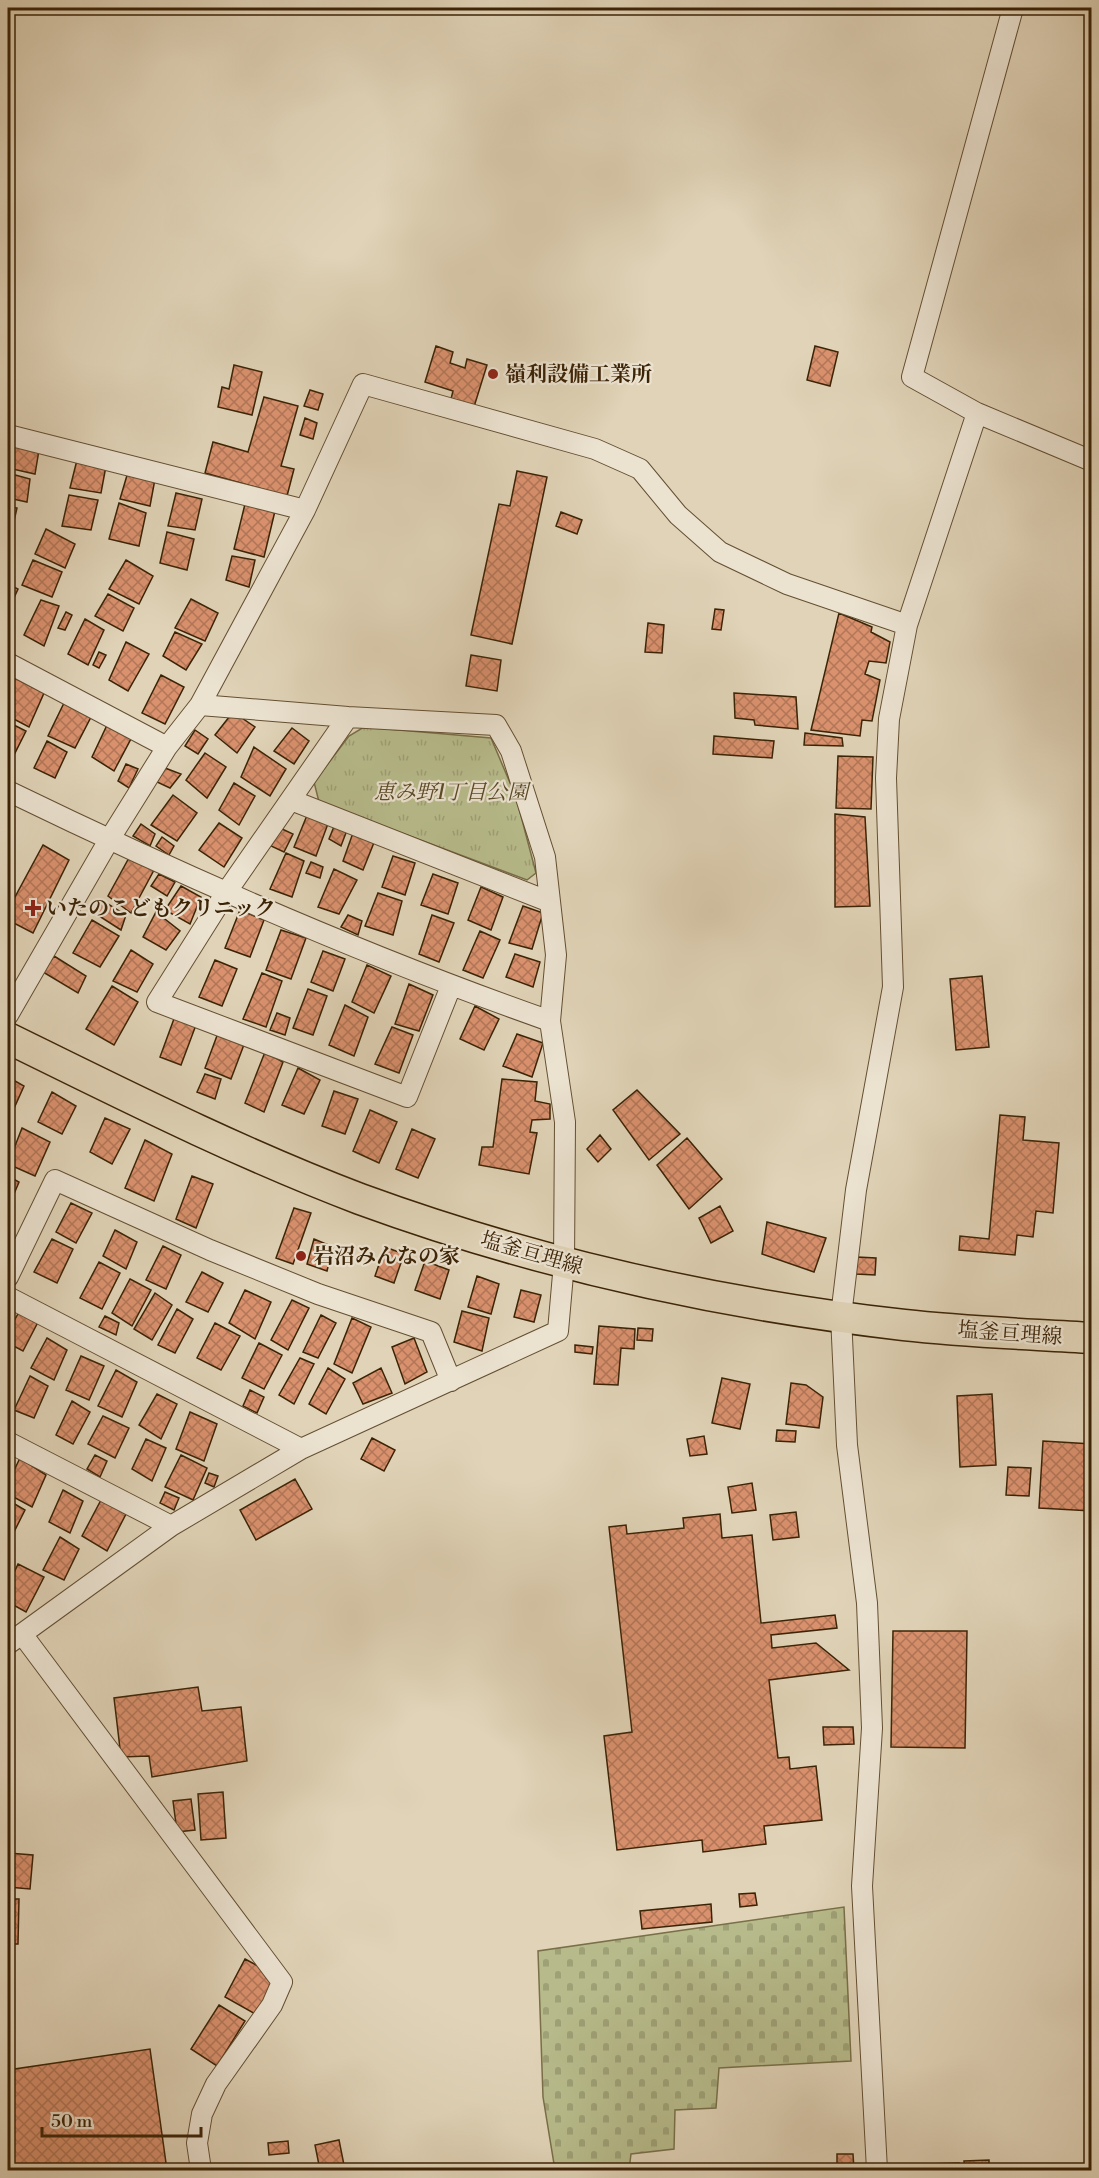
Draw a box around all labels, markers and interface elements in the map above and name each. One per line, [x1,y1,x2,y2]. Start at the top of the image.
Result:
place label: 嶺利設備工業所 [505,362,652,388]
marker: 嶺利設備工業所 [486,367,500,381]
park label: 恵み野1丁目公園 [374,780,531,806]
place label: いたのこどもクリニック [46,896,276,922]
marker: いたのこどもクリニック [24,899,42,917]
street label: 塩釜亘理線 [478,1227,586,1281]
place label: 岩沼みんなの家 [313,1244,460,1270]
marker: 岩沼みんなの家 [294,1249,308,1263]
street label: 塩釜亘理線 [957,1317,1063,1351]
scale bar [42,2100,201,2138]
text: 50 m [51,2110,93,2133]

